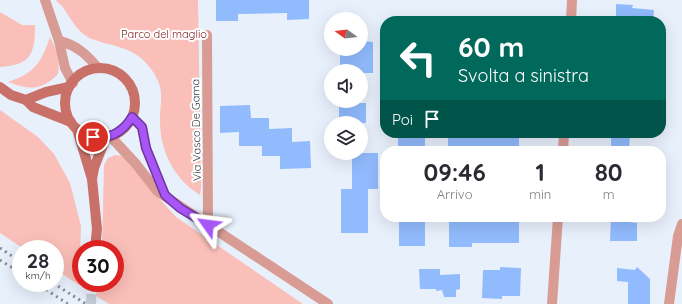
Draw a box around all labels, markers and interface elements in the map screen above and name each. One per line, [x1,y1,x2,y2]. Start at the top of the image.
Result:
north arrow [324,12,368,56]
map controls [324,12,368,160]
park label: Parco del maglio [121,27,207,41]
text: 60 m [458,29,524,64]
icon: left [392,32,444,84]
button: sound [324,64,368,108]
text: Svolta a sinistra [458,64,589,87]
street label: Via Vasco De Gama [188,79,204,181]
icon: arrive [421,108,443,130]
text: Poi [392,110,413,129]
button: layers [324,116,368,160]
pin [76,120,110,154]
icon: arrive [82,126,104,148]
text: 09:46 [423,157,486,187]
text: 1 [536,157,545,187]
text: 80 [595,157,623,187]
text: Arrivo [437,186,473,202]
text: min [529,186,551,202]
text: m [603,186,615,202]
position arrow [187,204,229,246]
speed limit sign: 30 [72,240,124,292]
text: 28 [27,248,49,273]
text: km/h [25,269,51,282]

